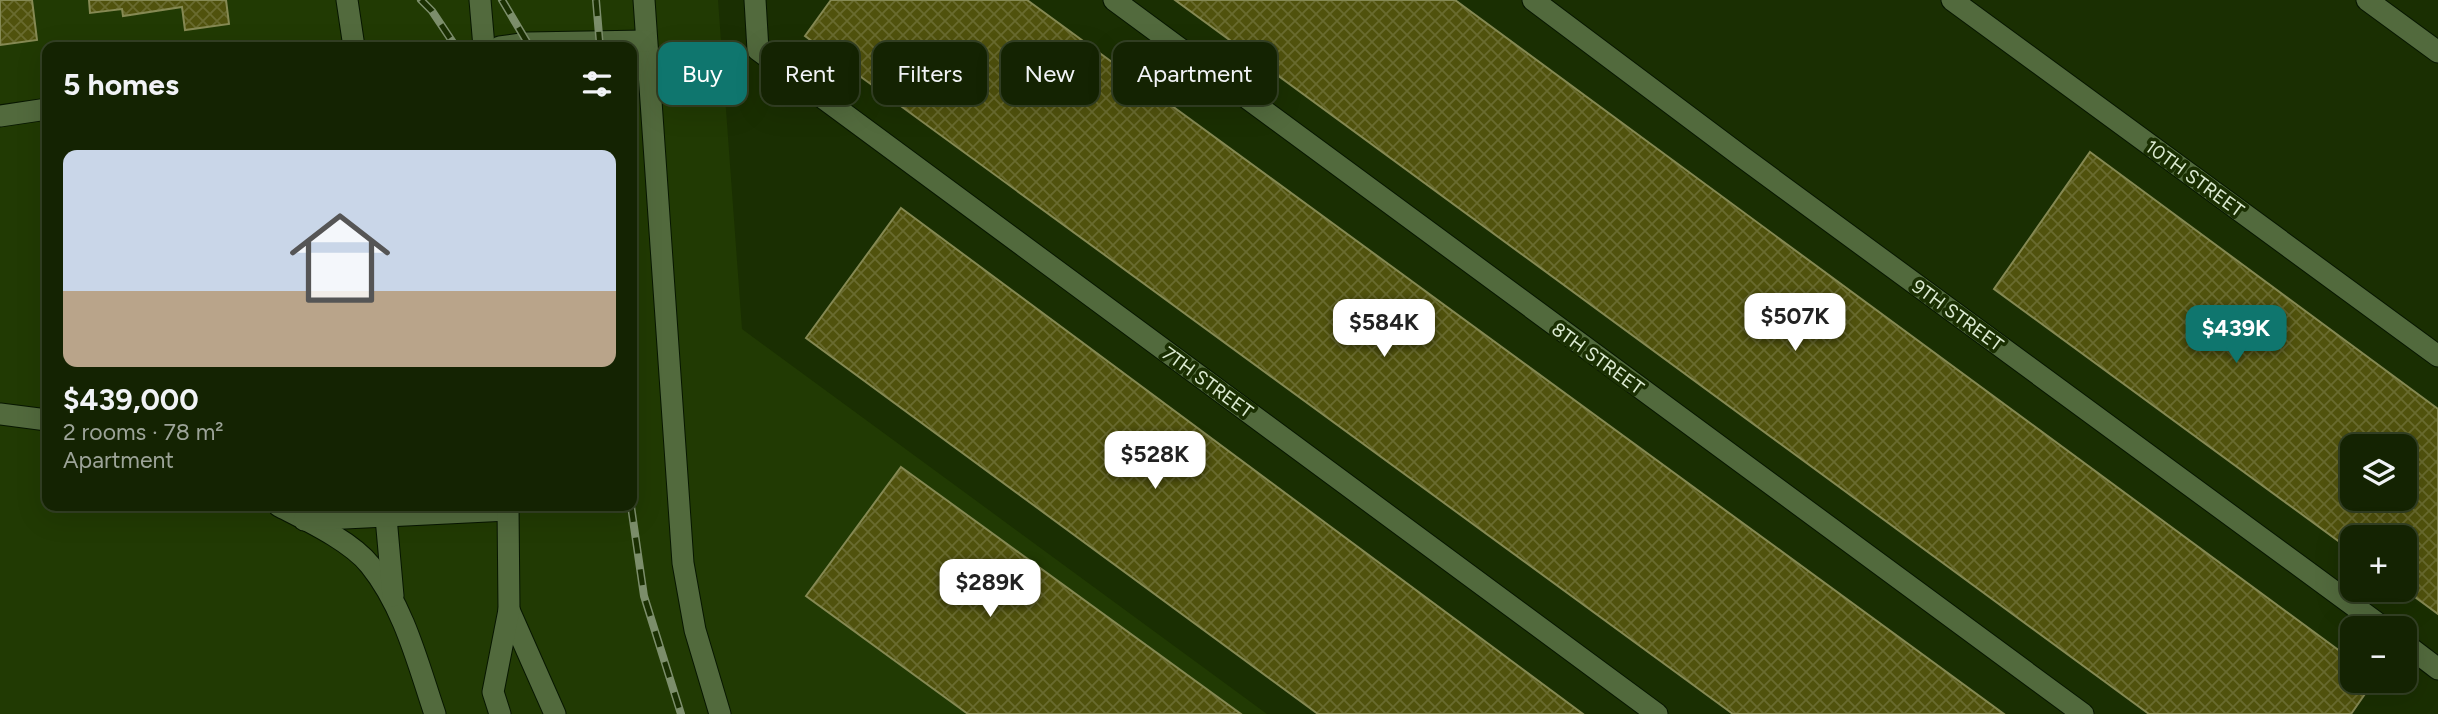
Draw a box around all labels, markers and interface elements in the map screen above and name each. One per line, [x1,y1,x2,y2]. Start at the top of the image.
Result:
chip: Buy [658,42,747,105]
chip: Rent [761,42,859,105]
chip: Filters [873,42,987,105]
chip: New [1001,42,1099,105]
chip: Apartment [1113,42,1277,105]
icon: filters [578,65,616,103]
text: 5 homes [63,66,179,103]
street label: 10TH STREET [2141,135,2249,222]
icon: home [277,195,403,321]
street label: 9TH STREET [1908,275,2008,357]
pin: $507K [1746,294,1844,353]
pin: $584K [1335,300,1433,359]
text: $507K [1760,302,1830,330]
pin: $439K [2187,306,2285,365]
text: $584K [1349,308,1419,336]
text: $439K [2202,314,2270,342]
street label: 8TH STREET [1547,317,1649,400]
street label: 7TH STREET [1158,342,1258,423]
text: $439,000 [63,381,199,418]
text: 2 rooms · 78 m² [63,418,224,446]
pin: $528K [1106,432,1204,491]
map controls [2340,434,2417,693]
button: layers [2340,434,2417,511]
text: $528K [1121,440,1189,468]
text: Apartment [63,446,174,474]
button: + [2340,525,2417,602]
pin: $289K [941,560,1039,619]
text: $289K [956,568,1024,596]
button: − [2340,616,2417,693]

